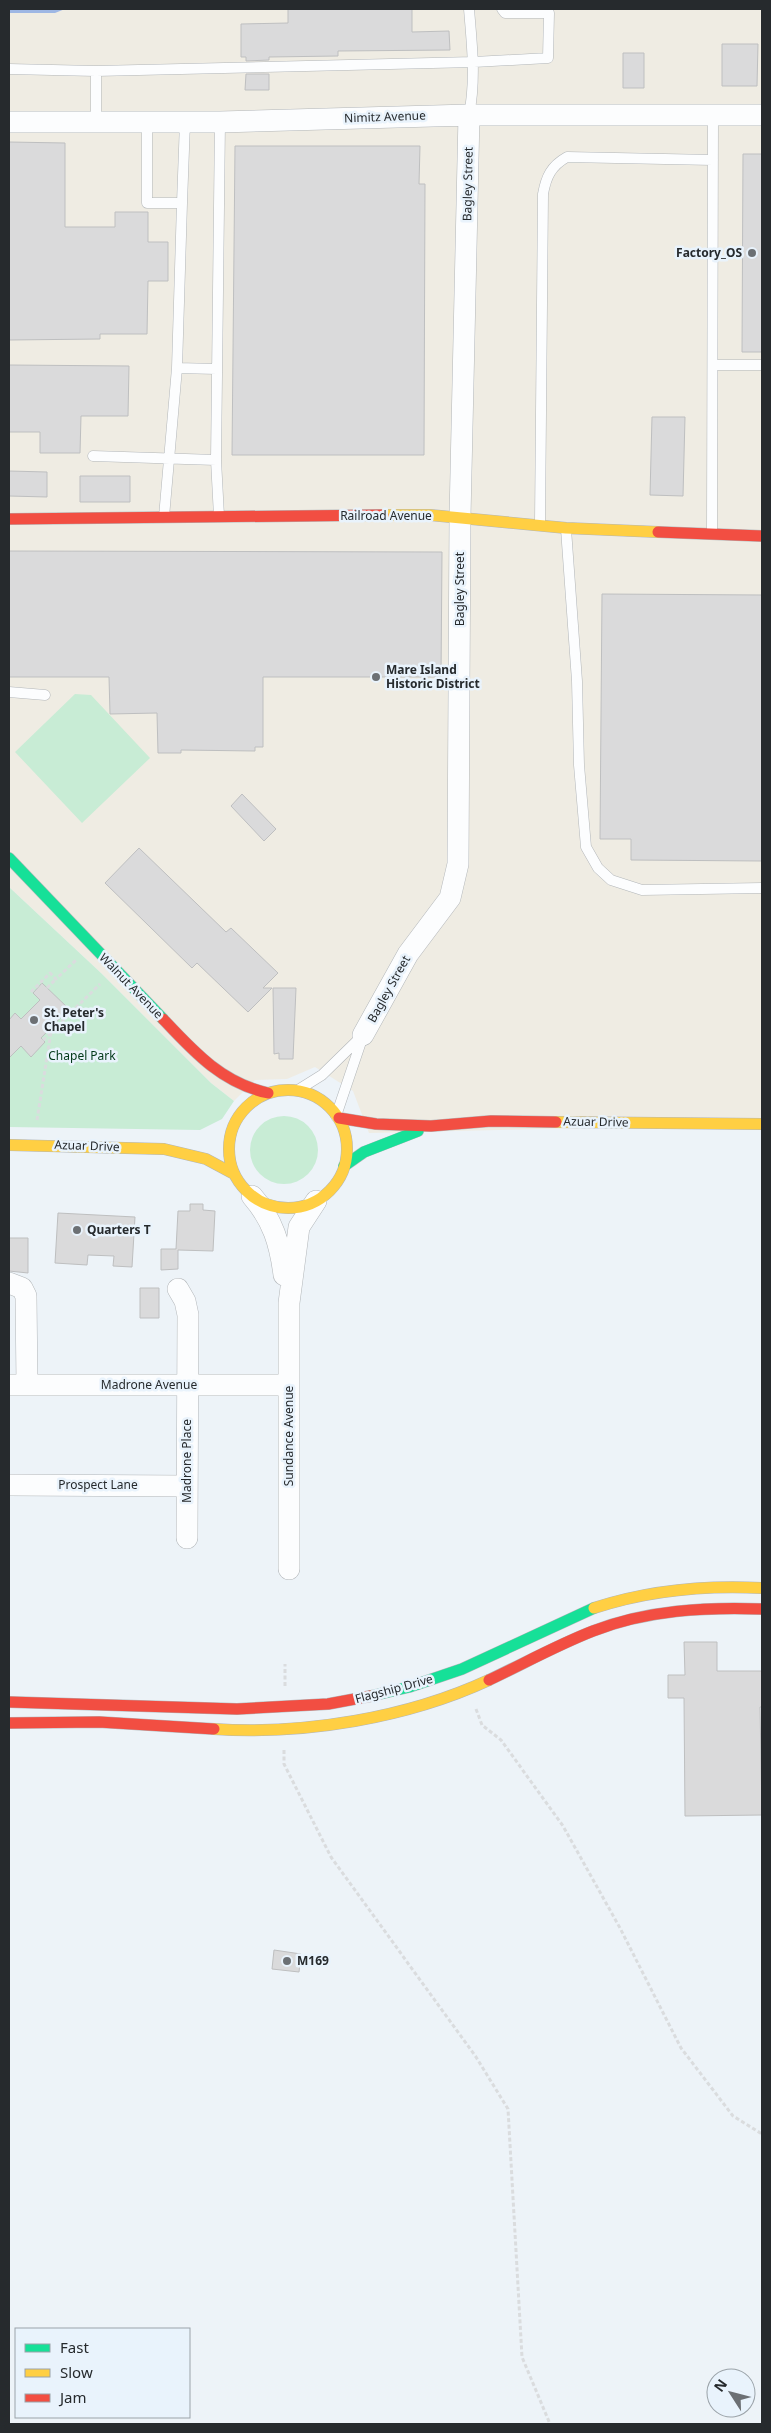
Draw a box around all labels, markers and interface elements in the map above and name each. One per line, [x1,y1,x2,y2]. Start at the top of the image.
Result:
street label: Nimitz Avenue [344,107,426,126]
street label: Bagley Street [458,146,477,221]
place label: Factory_OS [676,244,742,261]
marker: Factory_OS [746,247,758,259]
street label: Railroad Avenue [340,507,432,524]
street label: Bagley Street [451,551,468,626]
place label: Mare Island Historic District [386,661,480,692]
marker: Mare Island Historic District [370,671,382,683]
street label: Walnut Avenue [96,949,167,1022]
street label: Bagley Street [363,952,414,1025]
place label: St. Peter's Chapel [44,1004,104,1035]
marker: St. Peter's Chapel [28,1014,40,1026]
park label: Chapel Park [48,1047,116,1064]
street label: Azuar Drive [563,1112,629,1131]
street label: Azuar Drive [54,1136,120,1155]
place label: Quarters T [87,1221,151,1238]
marker: Quarters T [71,1224,83,1236]
street label: Madrone Avenue [101,1376,197,1393]
street label: Sundance Avenue [280,1385,297,1486]
street label: Madrone Place [178,1419,195,1503]
street label: Prospect Lane [58,1476,138,1493]
street label: Flagship Drive [353,1670,435,1707]
place label: M169 [297,1952,329,1969]
marker: M169 [281,1955,293,1967]
legend [15,2328,190,2418]
text: Fast [60,2337,89,2357]
text: Slow [60,2362,93,2382]
north arrow [706,2368,756,2418]
text: N [709,2375,731,2395]
text: Jam [58,2387,87,2407]

